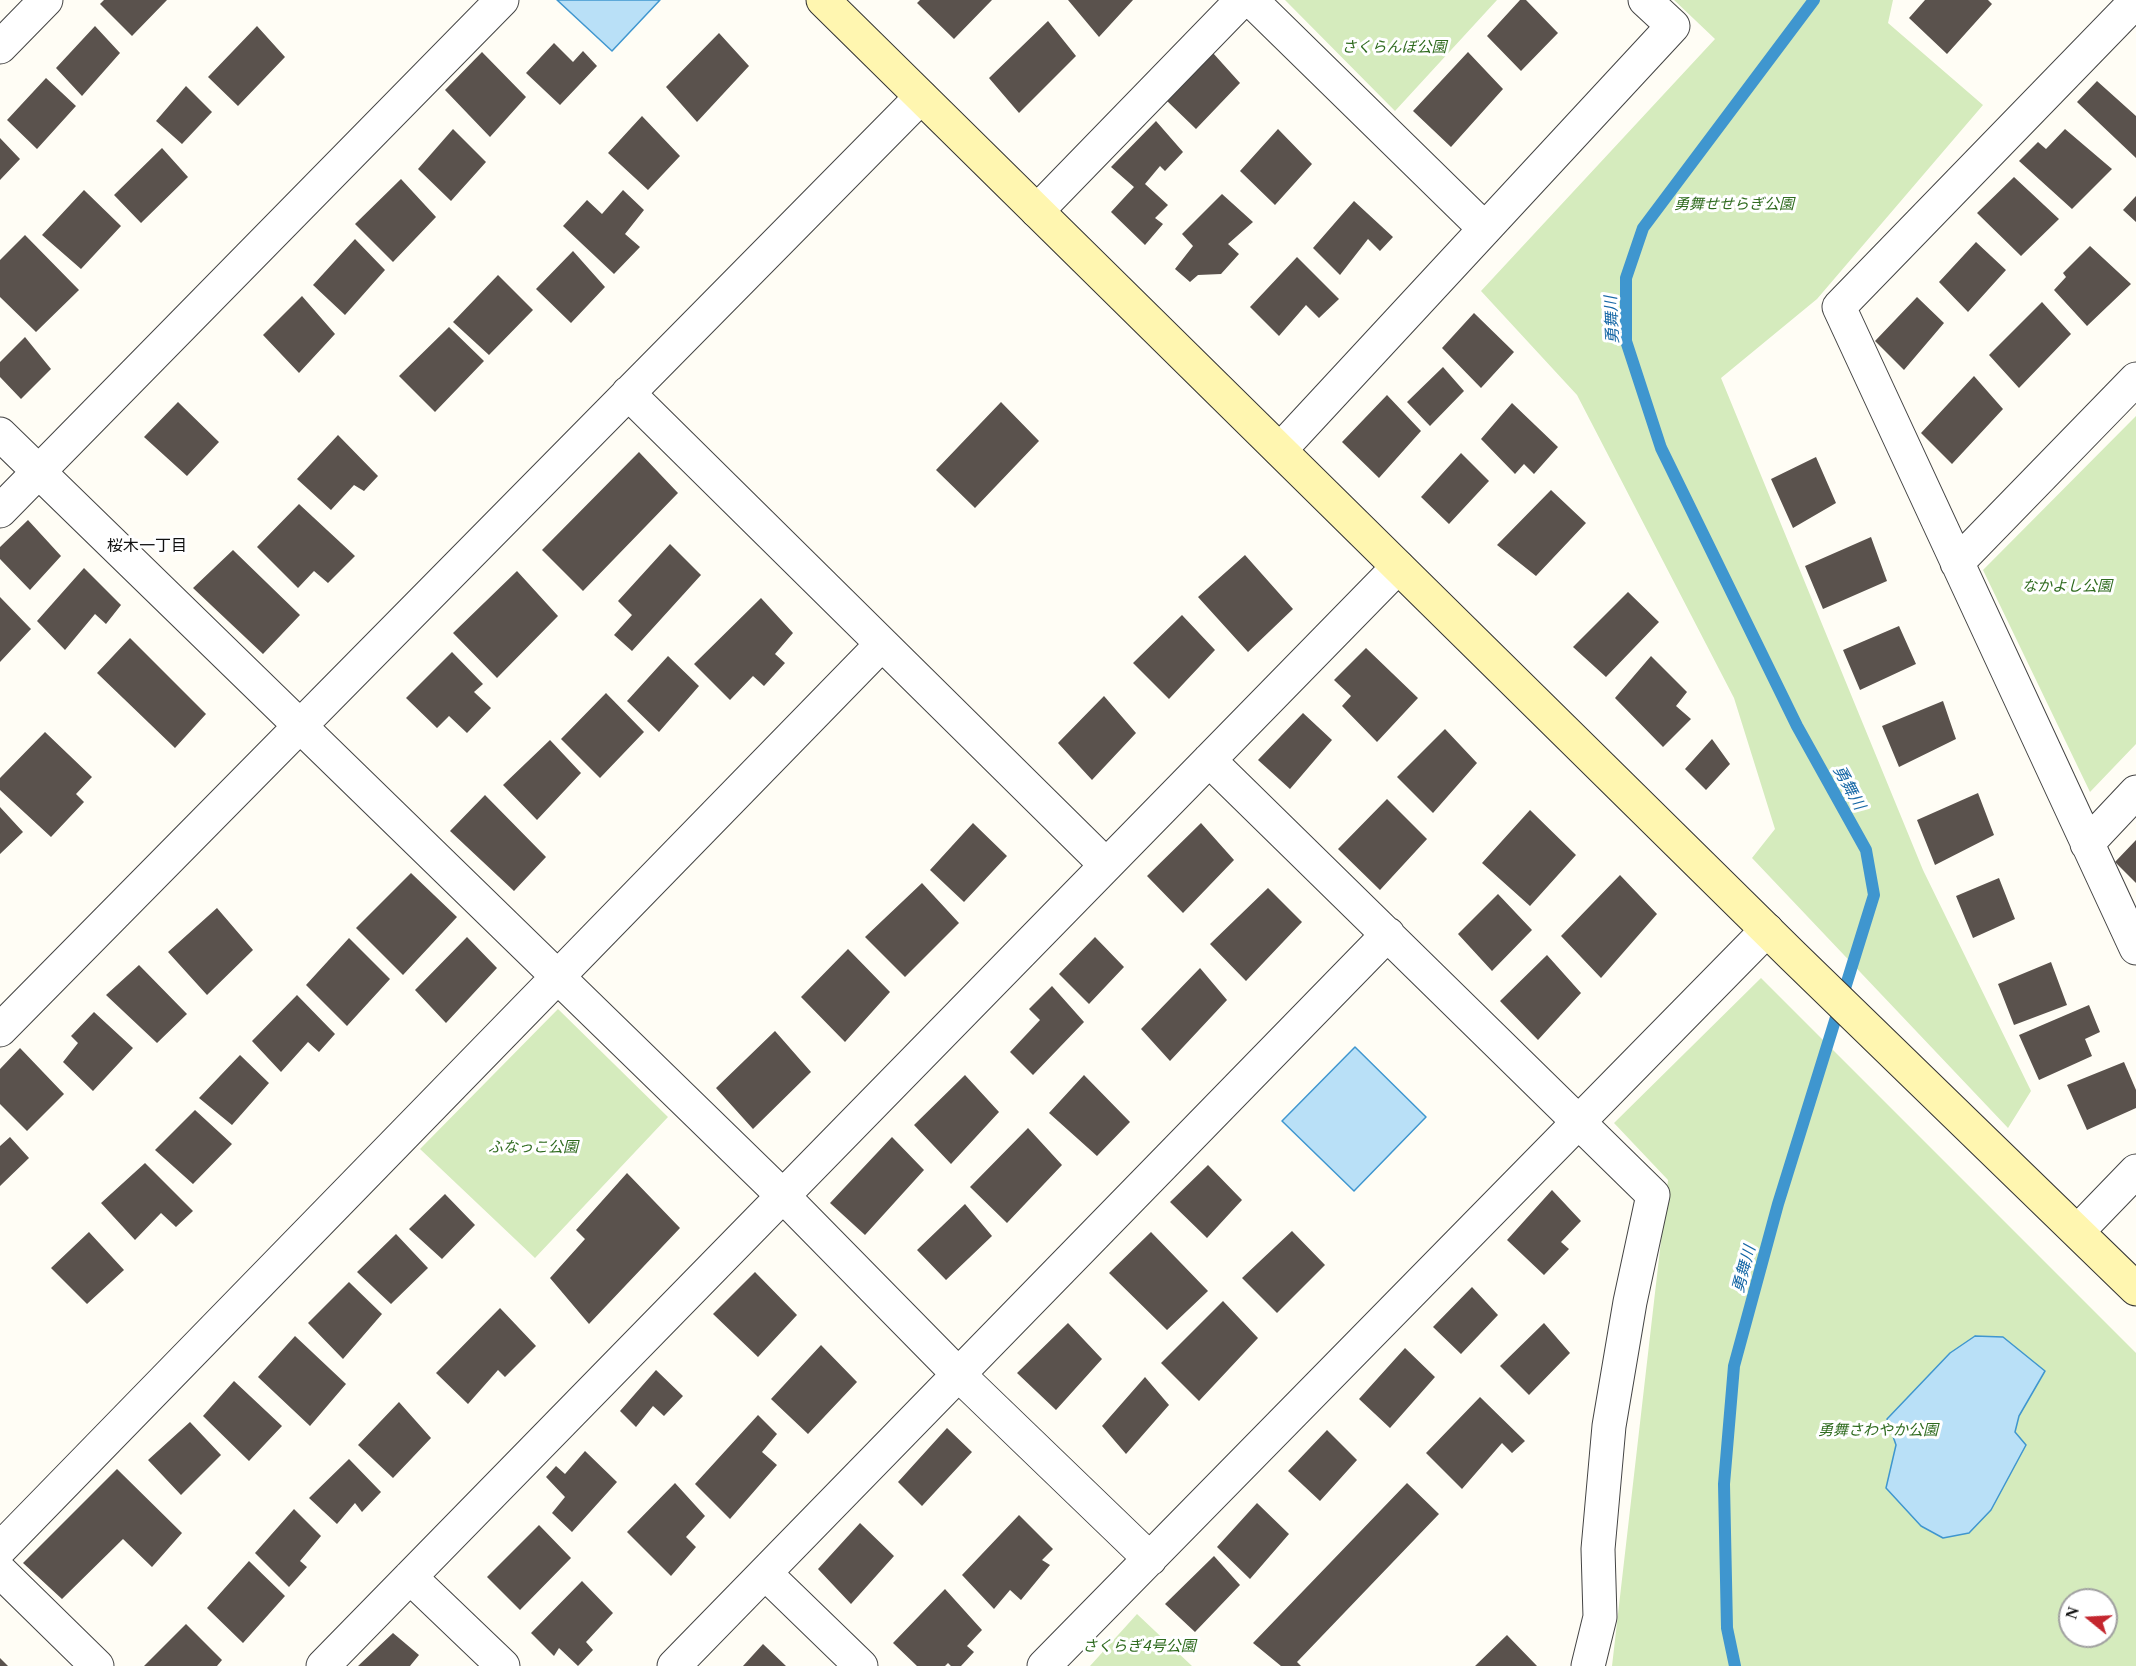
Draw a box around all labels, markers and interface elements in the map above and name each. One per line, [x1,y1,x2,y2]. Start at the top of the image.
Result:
park label: さくらんぼ公園 [1342,37,1446,55]
park label: 勇舞せせらぎ公園 [1674,194,1794,212]
water label: 勇舞川 [1600,296,1622,344]
district label: 桜木一丁目 [107,535,187,555]
park label: なかよし公園 [2022,576,2112,594]
water label: 勇舞川 [1830,761,1870,813]
park label: ふなっこ公園 [488,1137,578,1155]
water label: 勇舞川 [1728,1243,1758,1295]
park label: 勇舞さわやか公園 [1818,1420,1938,1438]
north arrow [2058,1588,2118,1648]
text: N [2062,1605,2082,1621]
park label: さくらぎ4号公園 [1082,1636,1196,1654]

